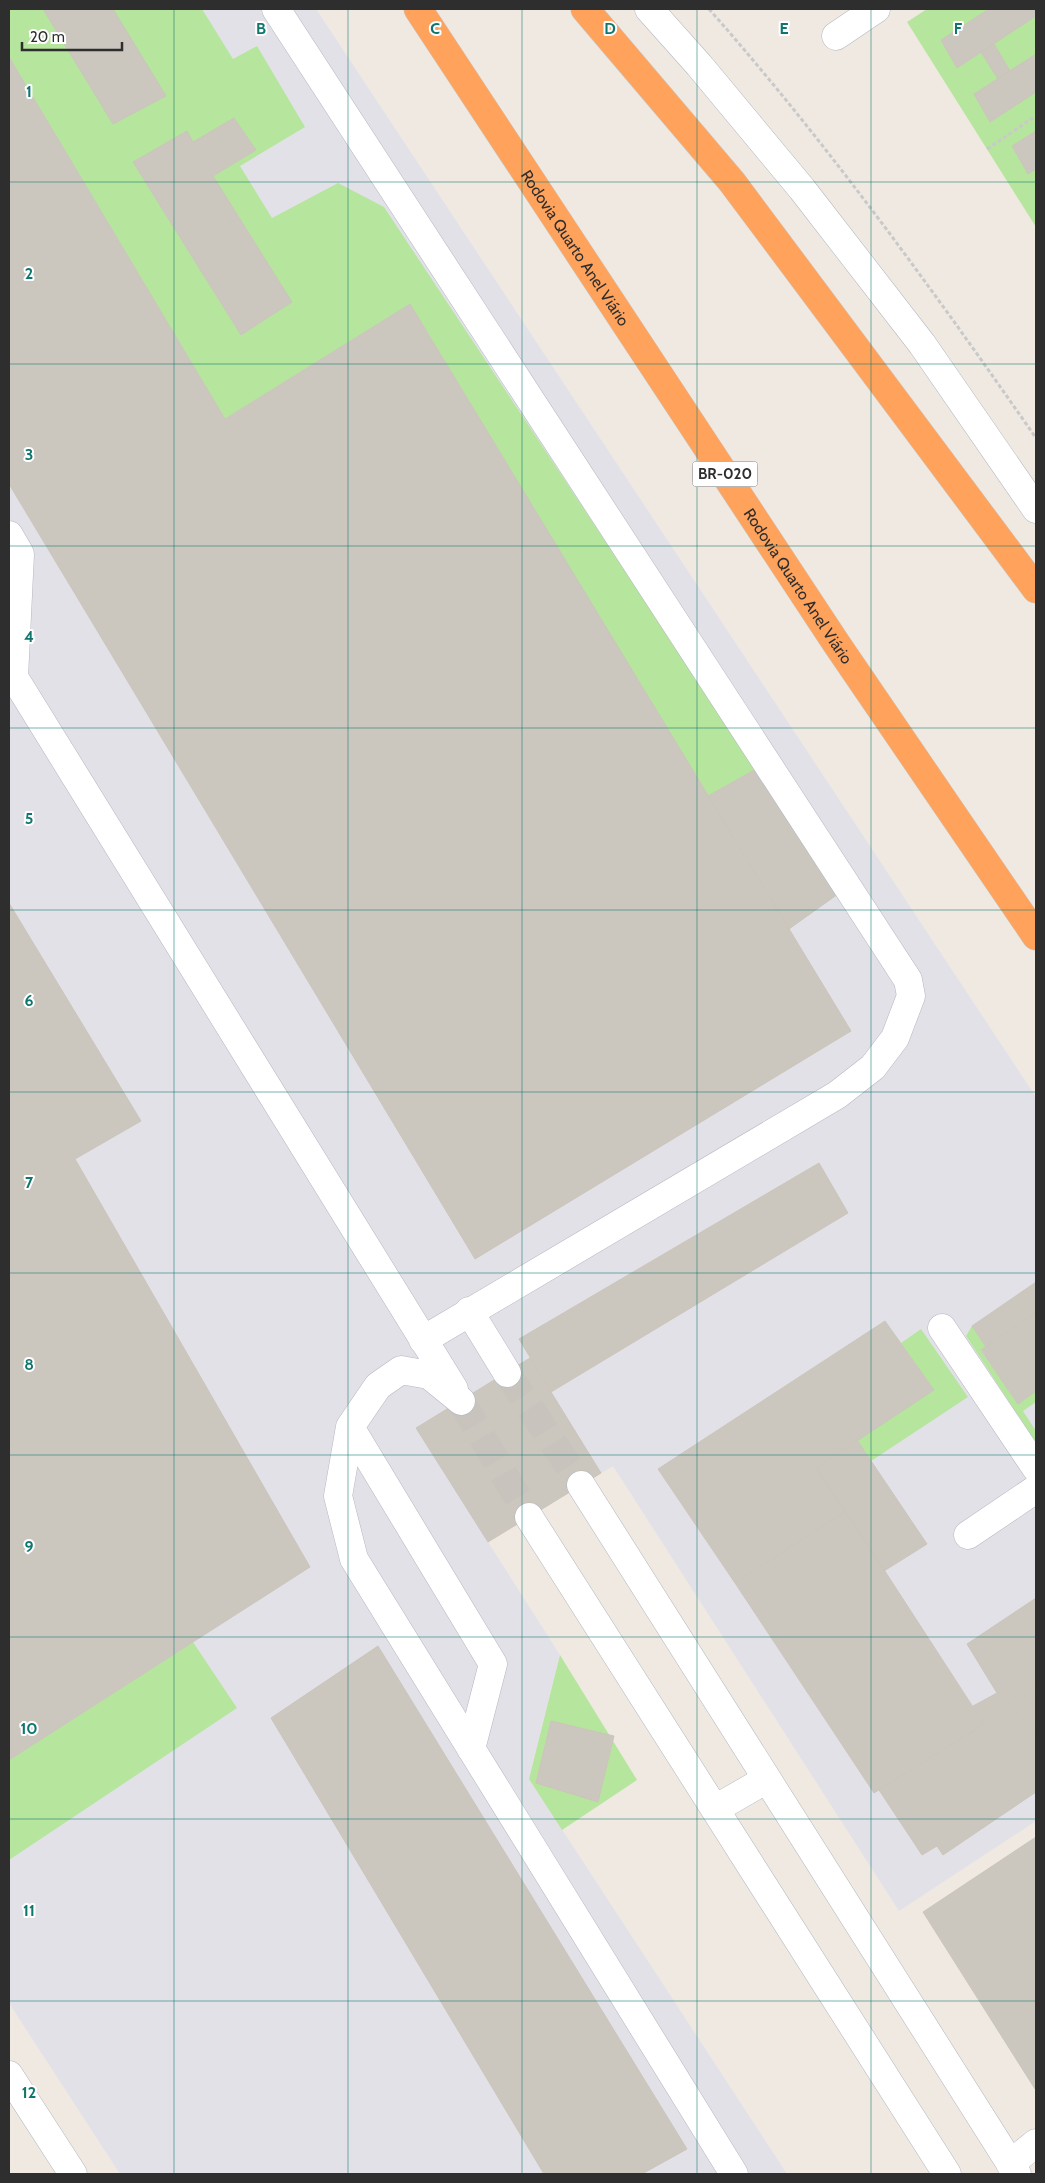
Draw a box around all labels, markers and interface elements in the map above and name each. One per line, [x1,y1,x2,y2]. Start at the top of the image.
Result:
text: B [256,19,266,38]
text: C [430,19,440,38]
text: D [604,19,616,38]
text: E [779,19,789,38]
text: F [954,19,963,38]
scale bar [22,20,122,52]
text: 20 m [30,28,65,46]
text: 1 [26,82,32,101]
street label: Rodovia Quarto Anel Viário [517,166,634,329]
text: 2 [25,264,33,283]
text: 3 [25,445,33,464]
road number: BR-020 [692,462,758,486]
street label: Rodovia Quarto Anel Viário [740,504,857,667]
text: 4 [24,627,34,646]
text: 5 [25,809,33,828]
text: 6 [25,991,34,1010]
text: 7 [25,1173,34,1192]
text: 8 [24,1355,34,1374]
text: 9 [25,1537,34,1556]
text: 10 [20,1719,38,1738]
text: 11 [23,1901,35,1920]
text: 12 [22,2083,36,2102]

